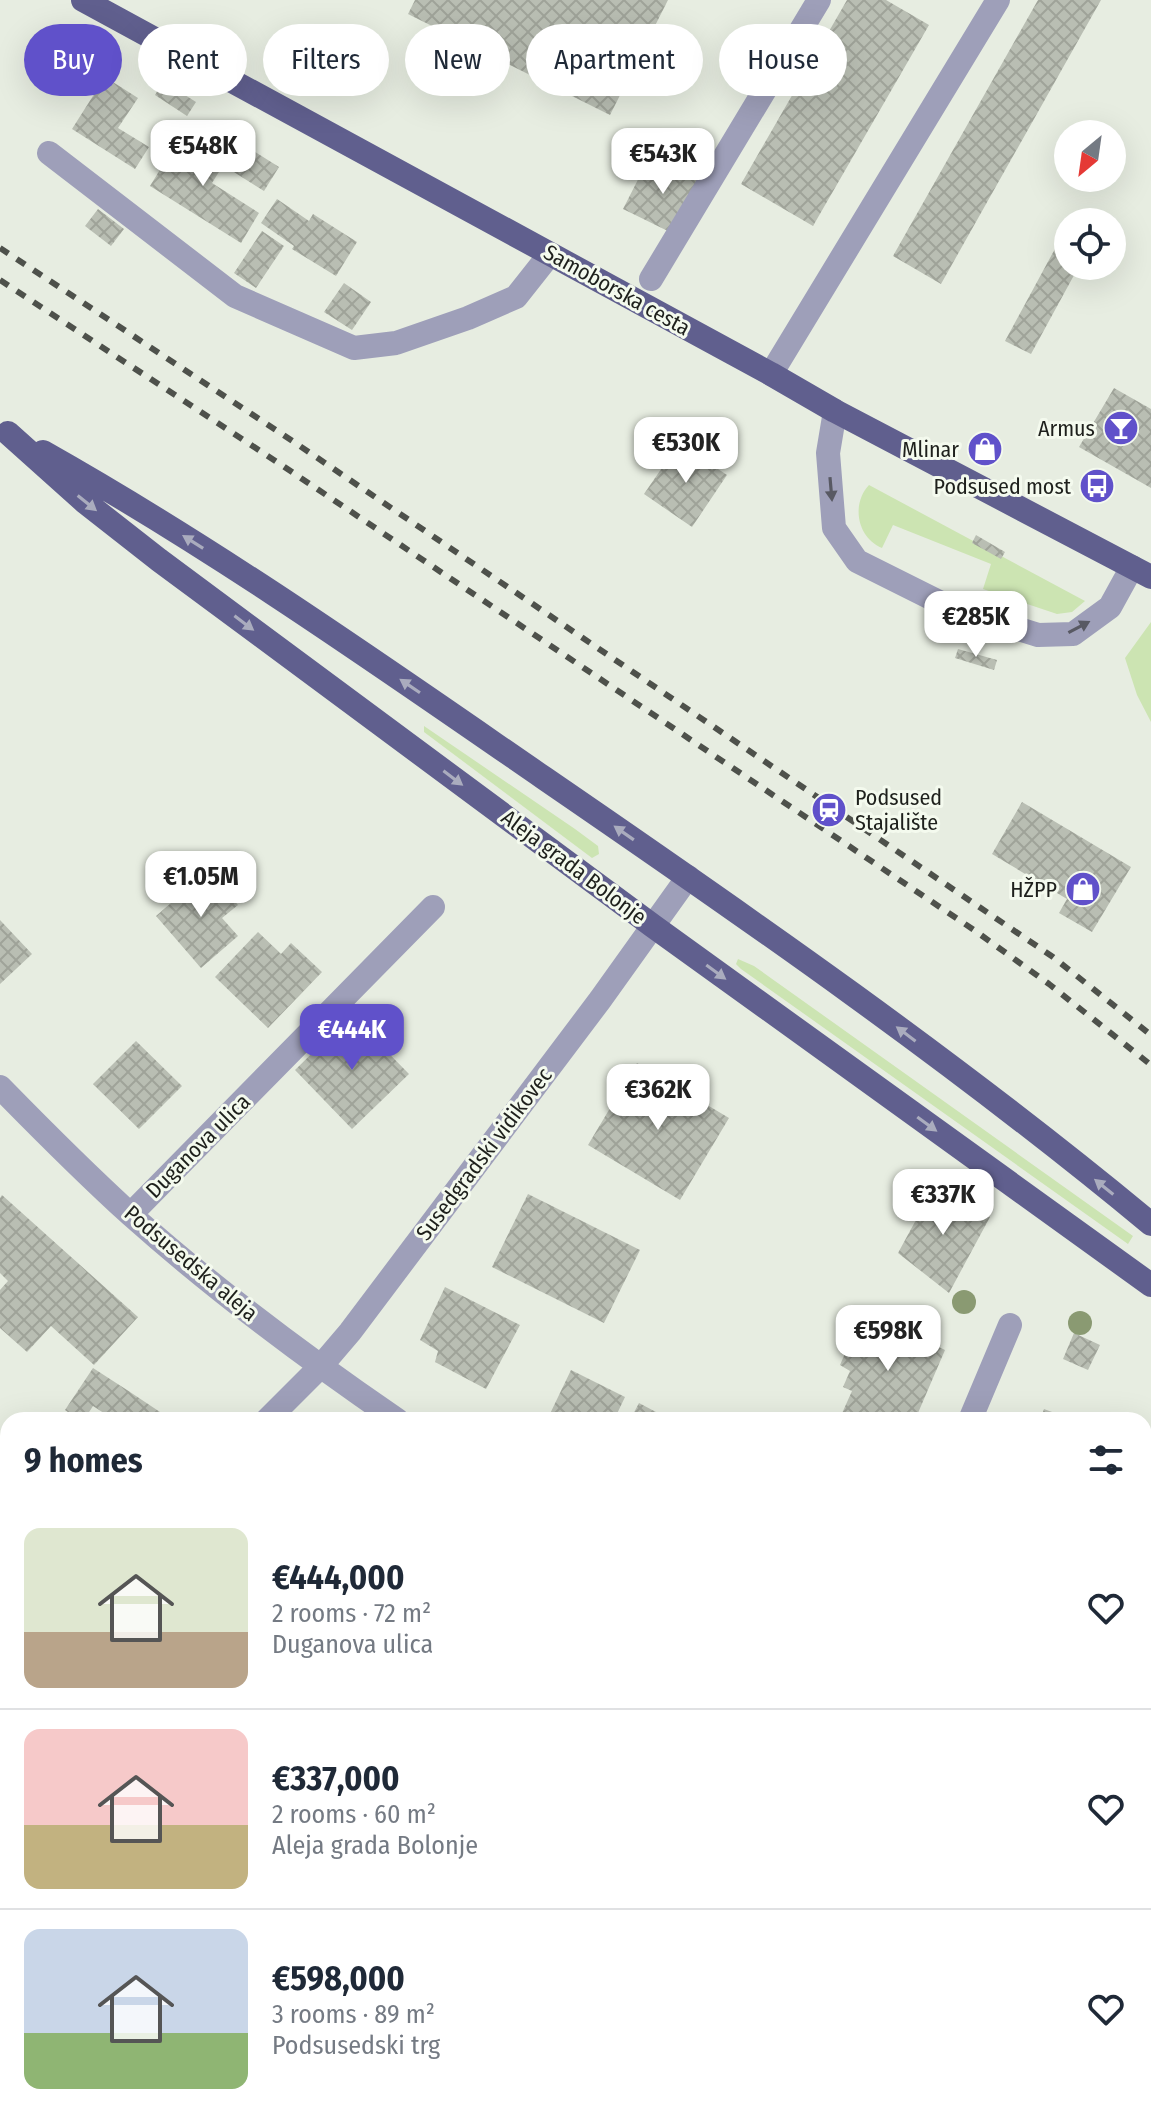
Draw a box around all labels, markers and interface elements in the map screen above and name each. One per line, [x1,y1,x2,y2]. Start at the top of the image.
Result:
chip: Buy [24,24,122,96]
chip: Rent [138,24,247,96]
chip: Filters [263,24,389,96]
chip: New [405,24,510,96]
chip: Apartment [526,24,703,96]
chip: House [719,24,847,96]
pin: €548K [147,120,259,188]
north arrow [1054,120,1126,192]
map controls [1054,120,1126,280]
pin: €543K [607,128,719,196]
text: €548K [169,130,237,161]
text: €543K [629,138,697,169]
button: locate [1054,208,1126,280]
street label: Samoborska cesta [539,239,695,341]
bar icon: Armus [1102,409,1140,447]
place label: Armus [1038,415,1095,442]
pin: €530K [630,417,742,485]
text: €530K [652,427,720,458]
shop icon: Mlinar [966,430,1004,468]
place label: Mlinar [902,436,959,463]
bus stop icon: Podsused most [1078,467,1116,505]
place label: Podsused most [934,473,1072,500]
one-way arrow [825,477,838,502]
one-way arrow [77,495,97,511]
one-way arrow [182,536,204,550]
pin: €285K [920,591,1032,659]
text: €285K [942,601,1010,632]
one-way arrow [234,615,255,630]
one-way arrow [1068,621,1090,635]
one-way arrow [399,678,420,693]
one-way arrow [443,769,464,785]
place label: Podsused Stajalište [855,784,942,836]
station icon: Podsused Stajalište [810,791,848,829]
street label: Aleja grada Bolonje [496,804,652,930]
one-way arrow [614,826,635,841]
pin: €1.05M [136,851,266,919]
text: €1.05M [163,861,239,892]
shop icon: HŽPP [1064,870,1102,908]
place label: HŽPP [1010,876,1057,903]
one-way arrow [706,964,727,979]
pin: €444K [296,1004,408,1072]
text: €444K [318,1014,386,1045]
one-way arrow [896,1026,916,1042]
street label: Susedgradski vidikovec [410,1062,558,1246]
pin: €362K [602,1064,714,1132]
text: €362K [625,1074,691,1105]
street label: Duganova ulica [140,1088,256,1204]
one-way arrow [916,1116,938,1132]
pin: €337K [887,1169,999,1237]
text: €337K [911,1179,975,1210]
one-way arrow [1094,1179,1114,1195]
street label: Podsusedska aleja [119,1199,263,1327]
pin: €598K [832,1305,944,1373]
text: €598K [854,1315,922,1346]
icon: filters [1084,1438,1128,1482]
text: 9 homes [24,1440,143,1481]
text: €444,000 [272,1557,404,1598]
icon: home [88,1560,184,1656]
icon: heart [1084,1586,1128,1630]
text: 2 rooms · 72 m² [272,1598,431,1629]
text: Duganova ulica [272,1629,433,1660]
text: €337,000 [272,1758,400,1799]
icon: home [88,1761,184,1857]
icon: heart [1084,1787,1128,1831]
text: 2 rooms · 60 m² [272,1799,436,1830]
text: Aleja grada Bolonje [272,1830,478,1861]
text: €598,000 [272,1958,405,1999]
icon: home [88,1961,184,2057]
icon: heart [1084,1987,1128,2031]
text: 3 rooms · 89 m² [272,1999,435,2030]
text: Podsusedski trg [272,2030,440,2061]

